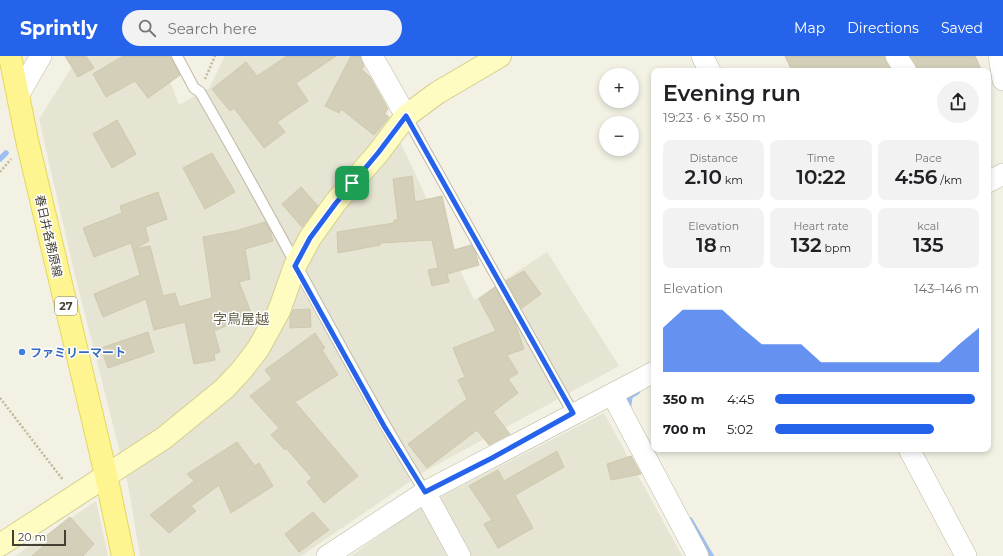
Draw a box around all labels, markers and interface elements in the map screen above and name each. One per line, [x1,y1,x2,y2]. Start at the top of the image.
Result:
search box [122,10,402,46]
text: Sprintly [20,17,98,40]
icon: search [136,17,158,39]
text: Search here [168,19,257,38]
text: Map [794,19,825,37]
text: Directions [847,19,919,37]
text: Saved [941,19,983,37]
map controls [599,68,639,156]
button: + [599,68,639,108]
text: Evening run [663,80,801,107]
button: share [937,81,979,123]
text: 19:23 · 6 × 350 m [663,109,766,125]
button: − [599,116,639,156]
text: Distance [690,151,738,165]
text: Time [807,151,835,165]
text: Pace [915,151,942,165]
text: 2.10 [684,165,722,189]
text: 10:22 [796,165,846,189]
text: 4:56 [895,165,937,189]
pin [335,166,369,200]
icon: arrive [341,172,363,194]
text: km [722,173,743,187]
text: /km [937,173,962,187]
street label: 春日井各務原線 [32,193,66,279]
text: Elevation [688,219,739,233]
text: Heart rate [793,219,849,233]
text: kcal [917,219,939,233]
text: 18 [696,233,717,257]
text: 132 [791,233,822,257]
text: 135 [913,233,944,257]
text: m [717,241,731,255]
text: bpm [822,241,851,255]
text: Elevation [663,280,723,296]
text: 143–146 m [914,280,979,296]
road number: 27 [55,297,77,315]
district label: 字鳥屋越 [213,310,269,328]
place label: ファミリーマート [30,345,126,360]
marker: ファミリーマート [17,347,27,357]
text: 350 m [663,391,704,407]
text: 4:45 [727,391,754,407]
text: 700 m [663,421,706,437]
text: 5:02 [727,421,753,437]
scale bar [12,528,66,547]
text: 20 m [18,530,46,544]

